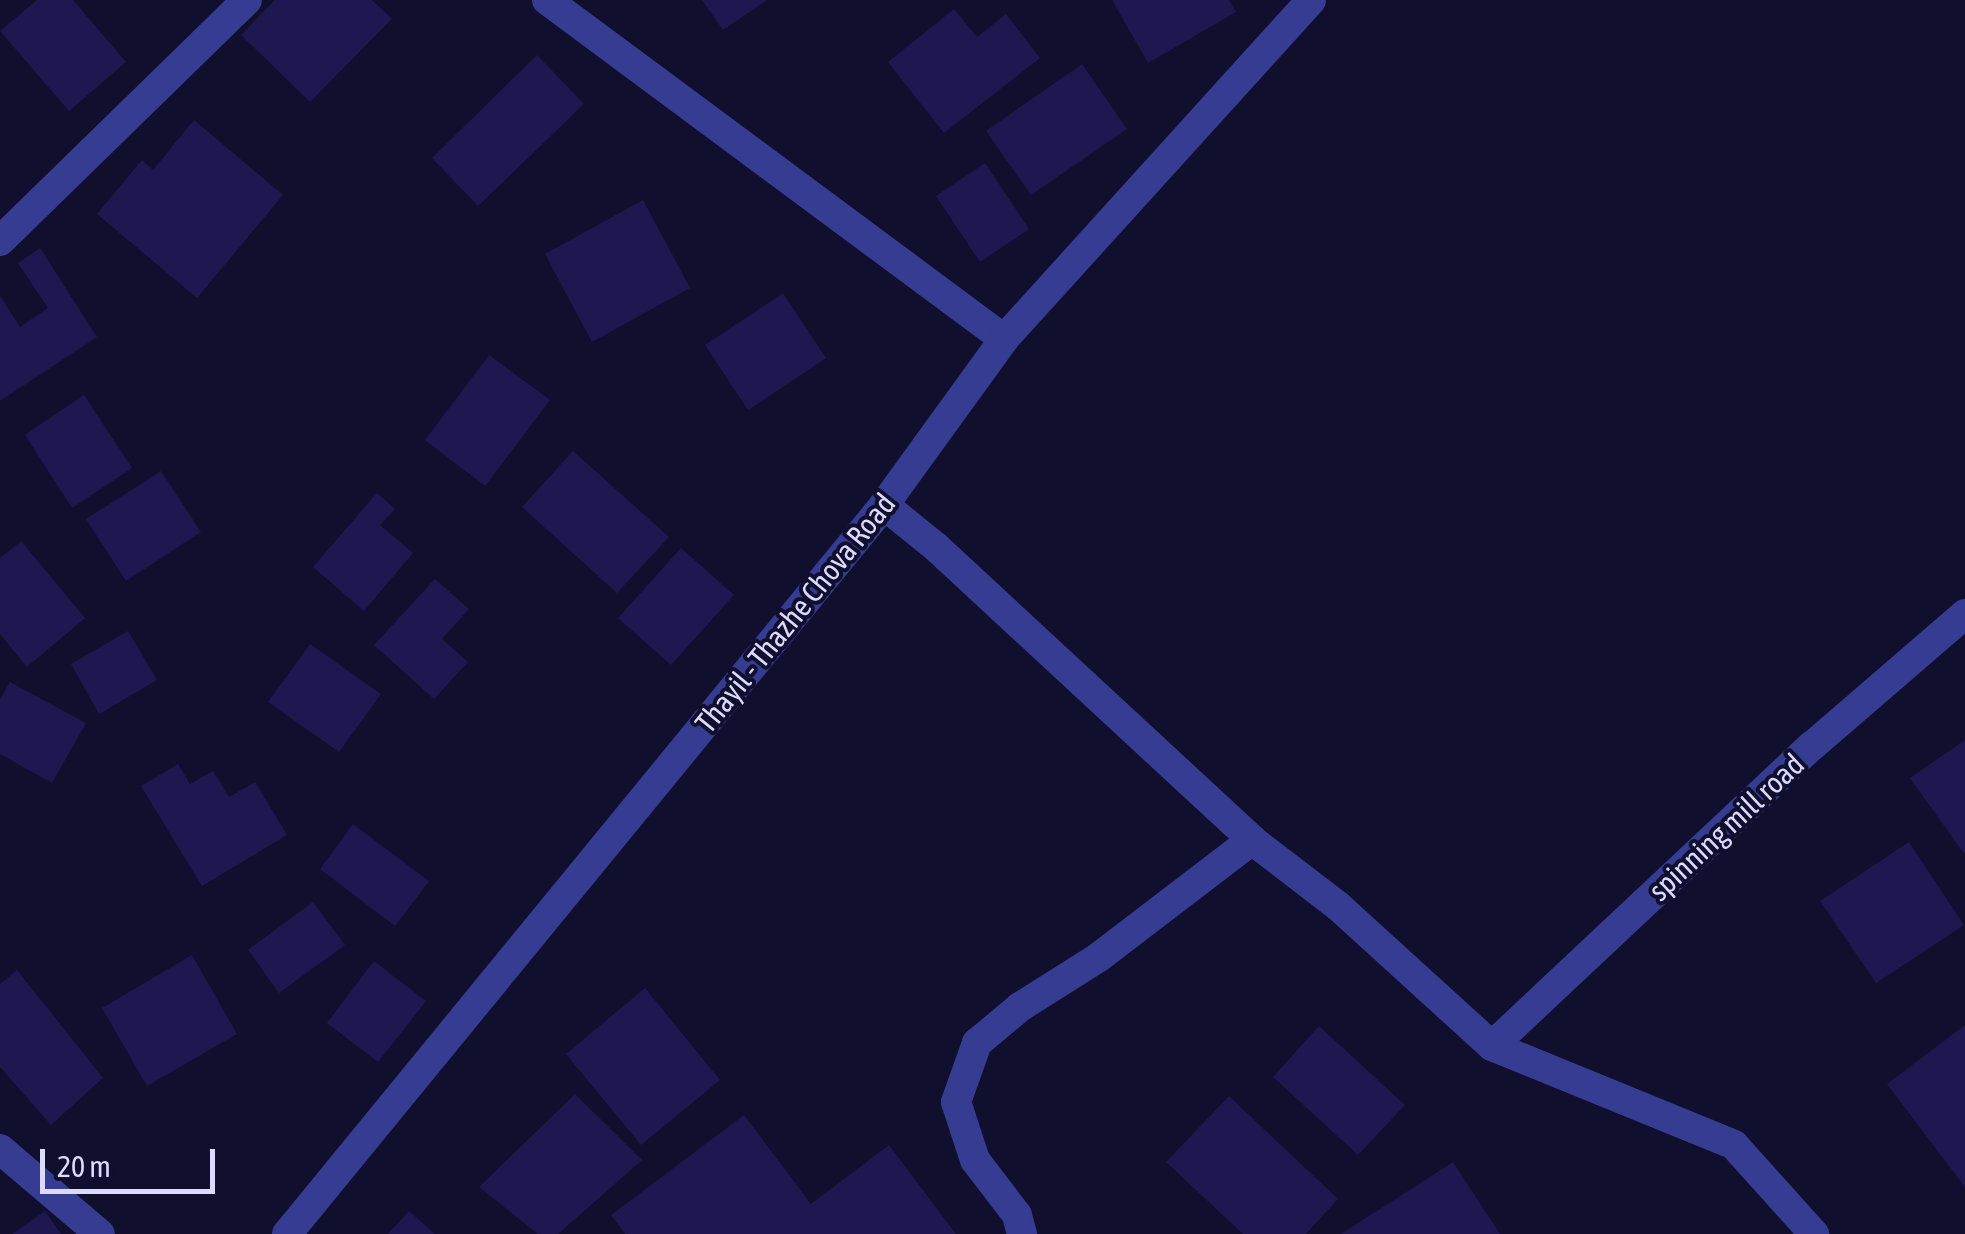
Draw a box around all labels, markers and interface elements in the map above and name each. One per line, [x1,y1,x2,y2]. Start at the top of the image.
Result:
street label: Thayil - Thazhe Chova Road [687,486,903,740]
street label: spinning mill road [1641,746,1811,908]
scale bar [45,1129,220,1191]
text: 20 m [57,1149,111,1183]

